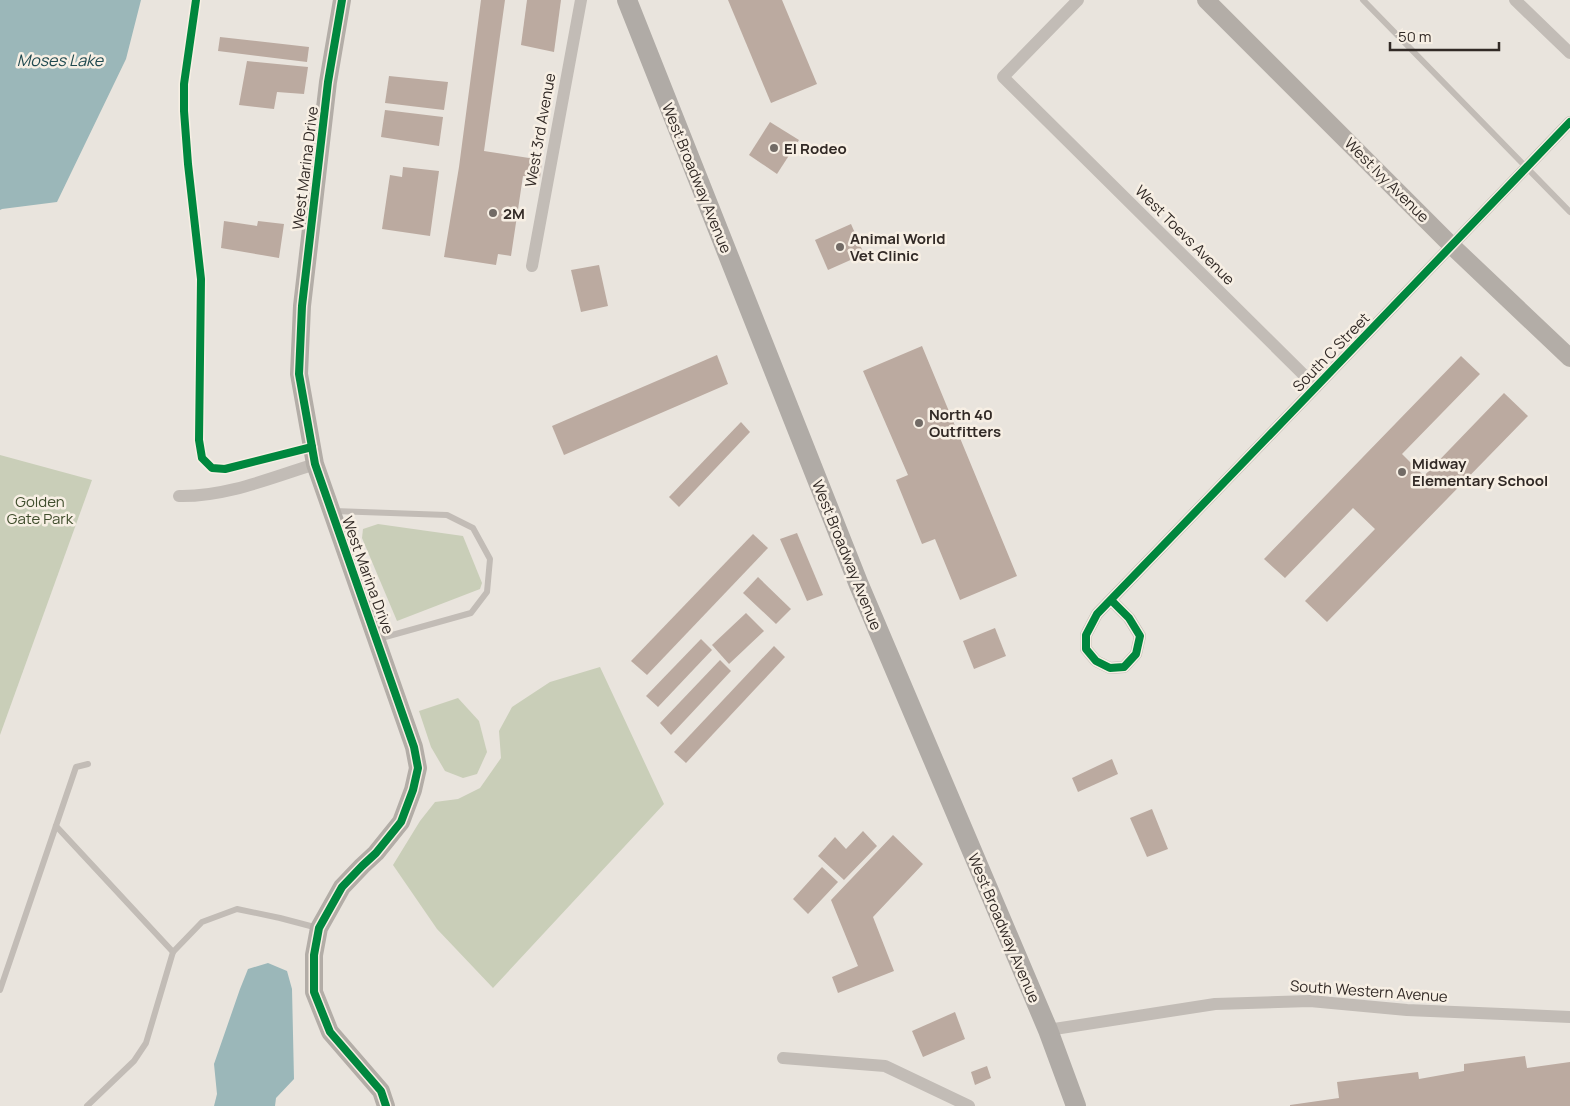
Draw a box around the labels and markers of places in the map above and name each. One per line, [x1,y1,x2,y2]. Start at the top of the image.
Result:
place label: El Rodeo [784,138,847,159]
marker: El Rodeo [768,142,780,154]
place label: 2M [503,203,525,224]
marker: 2M [487,207,499,219]
place label: Animal World Vet Clinic [850,228,945,266]
marker: Animal World Vet Clinic [834,241,846,253]
place label: North 40 Outfitters [929,404,1001,442]
marker: North 40 Outfitters [913,417,925,429]
place label: Midway Elementary School [1412,453,1548,491]
marker: Midway Elementary School [1396,466,1408,478]

